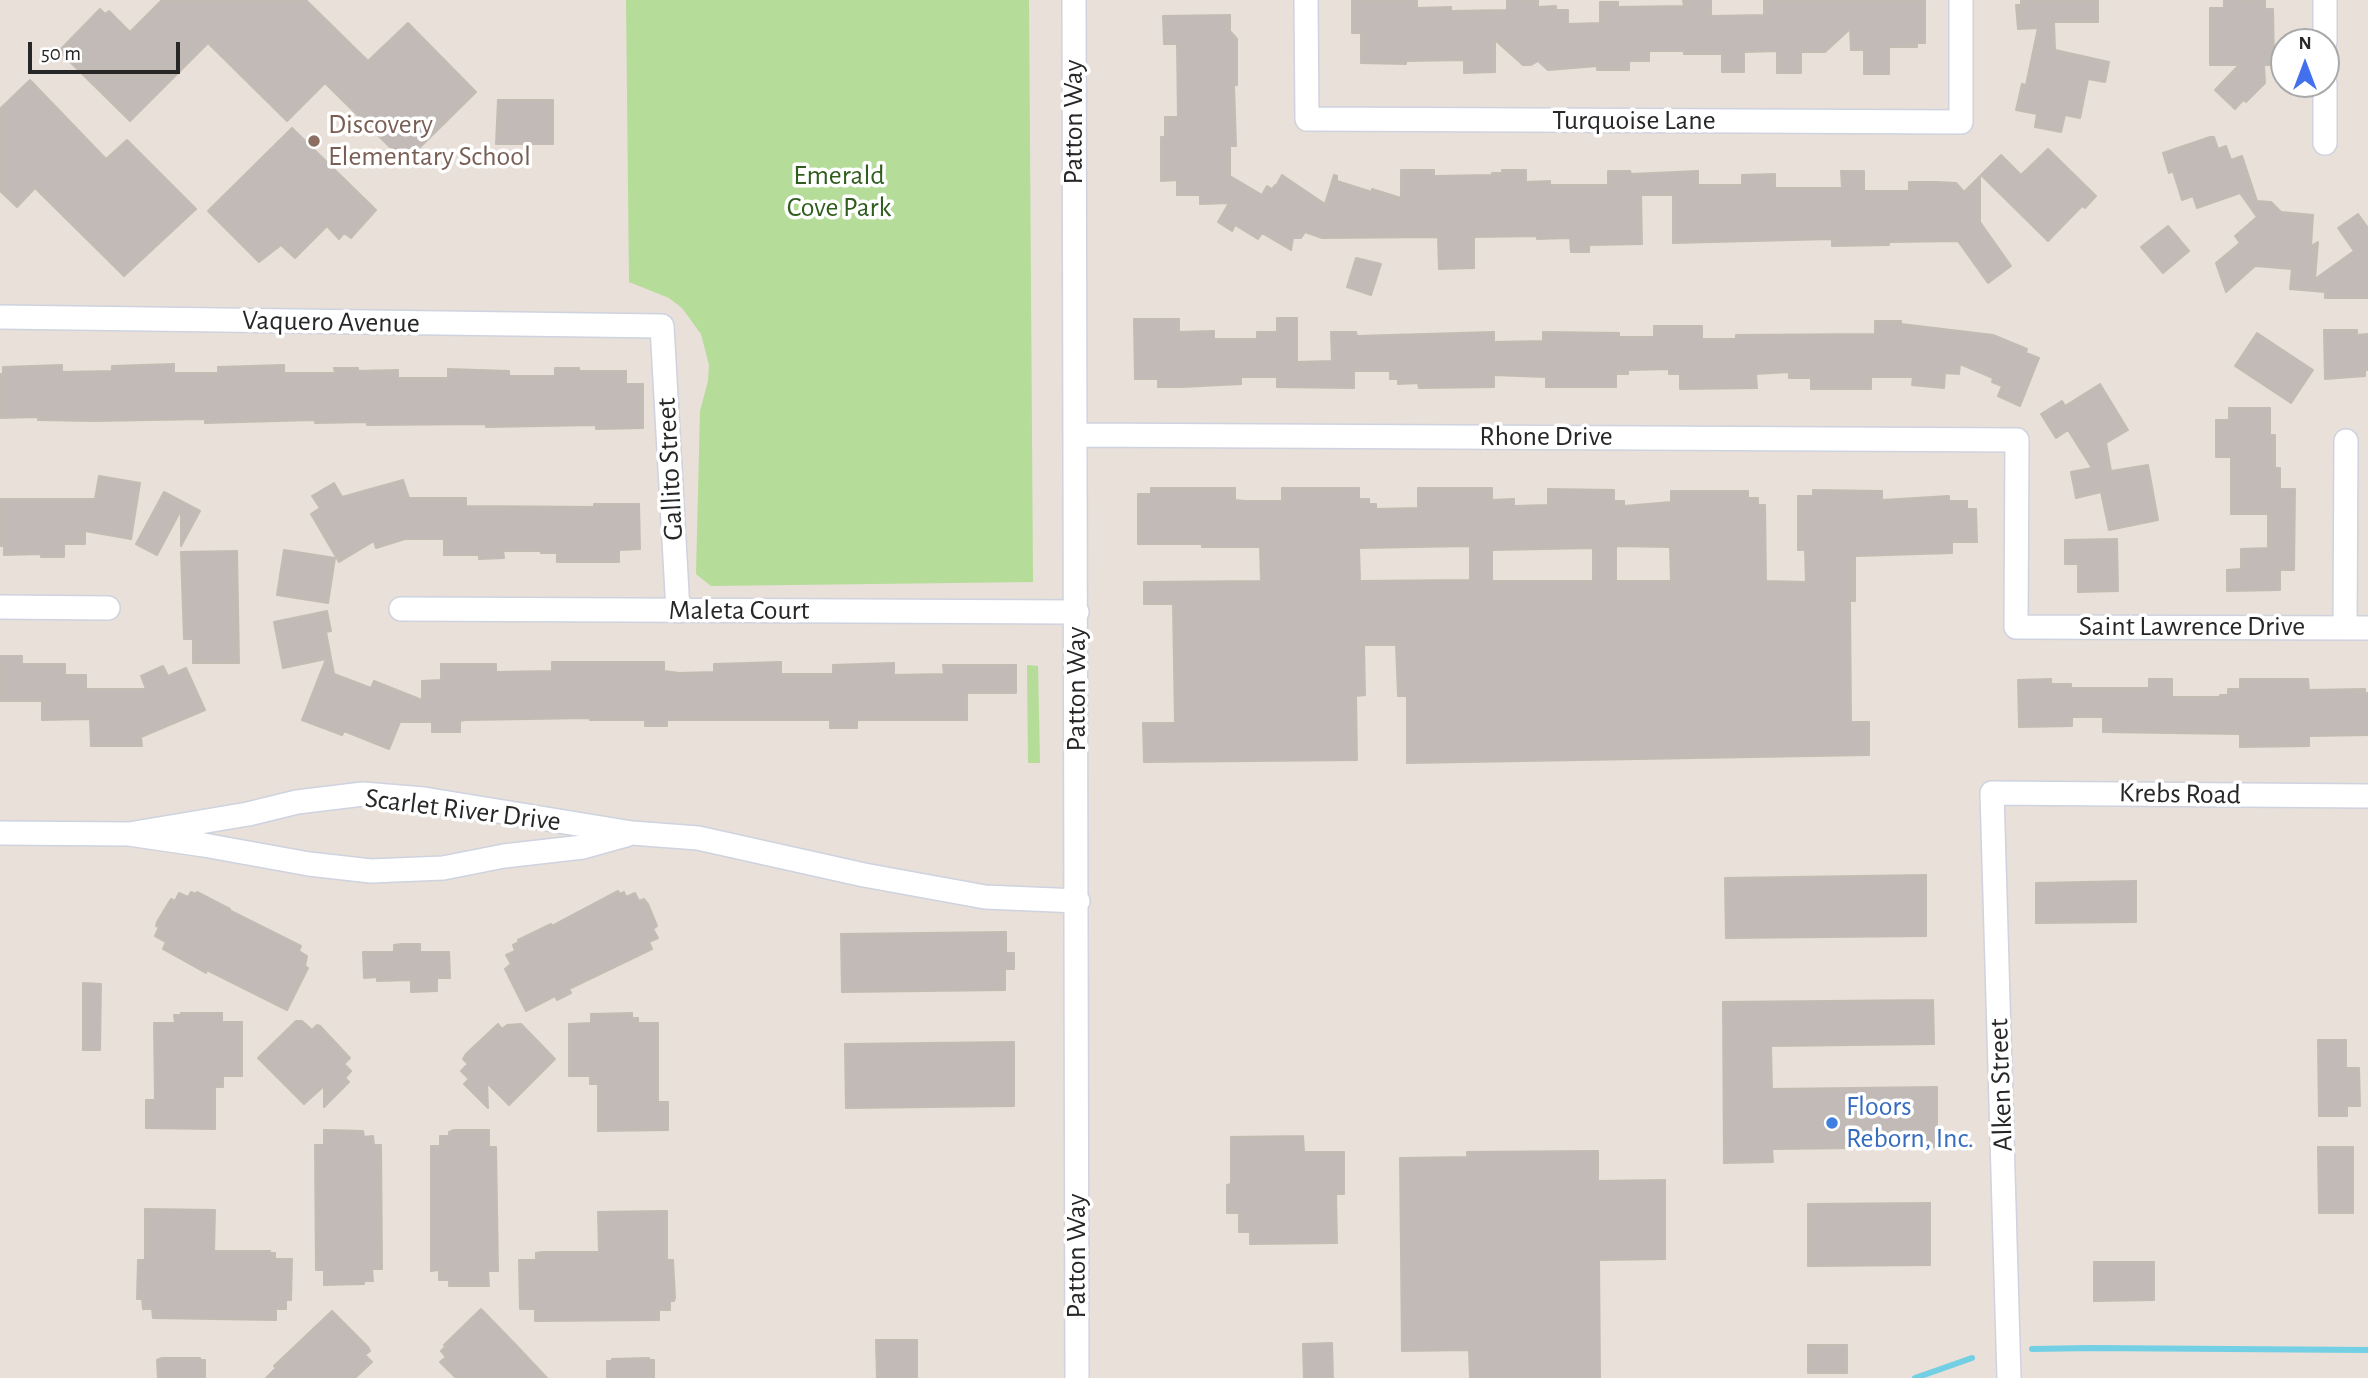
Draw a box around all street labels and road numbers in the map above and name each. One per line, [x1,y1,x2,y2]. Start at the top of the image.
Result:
street label: Patton Way [1057,60,1091,184]
street label: Turquoise Lane [1552,104,1716,138]
street label: Vaquero Avenue [242,304,420,340]
street label: Gallito Street [649,397,691,541]
street label: Rhone Drive [1479,420,1613,454]
street label: Maleta Court [669,594,809,628]
street label: Saint Lawrence Drive [2079,610,2305,644]
street label: Patton Way [1060,627,1094,751]
street label: Krebs Road [2119,776,2241,812]
street label: Scarlet River Drive [363,781,563,839]
street label: Alken Street [1982,1018,2020,1152]
street label: Patton Way [1060,1194,1094,1318]

